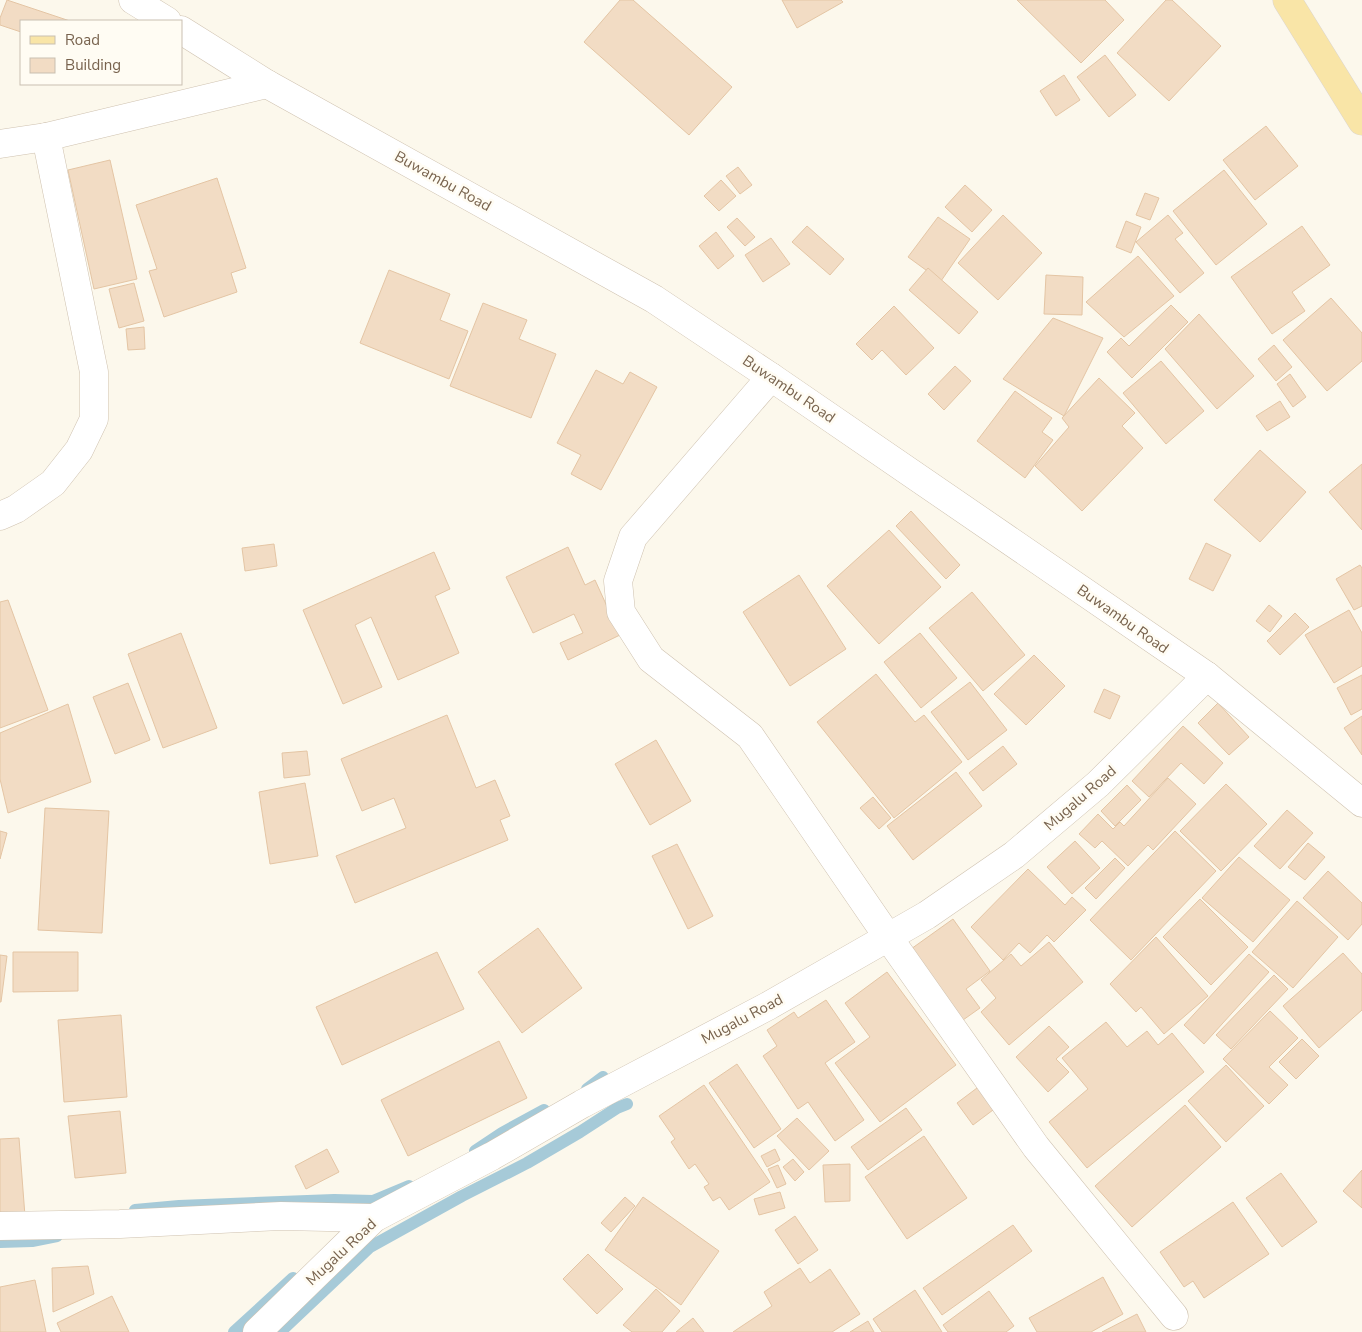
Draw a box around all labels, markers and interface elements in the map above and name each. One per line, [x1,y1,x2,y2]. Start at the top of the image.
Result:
legend [20,20,182,85]
text: Road [65,30,100,50]
text: Building [65,55,121,75]
street label: Buwambu Road [391,146,495,216]
street label: Buwambu Road [739,351,839,427]
street label: Buwambu Road [1073,580,1173,658]
street label: Mugalu Road [1040,761,1120,835]
street label: Mugalu Road [698,989,786,1049]
street label: Mugalu Road [301,1214,381,1290]

